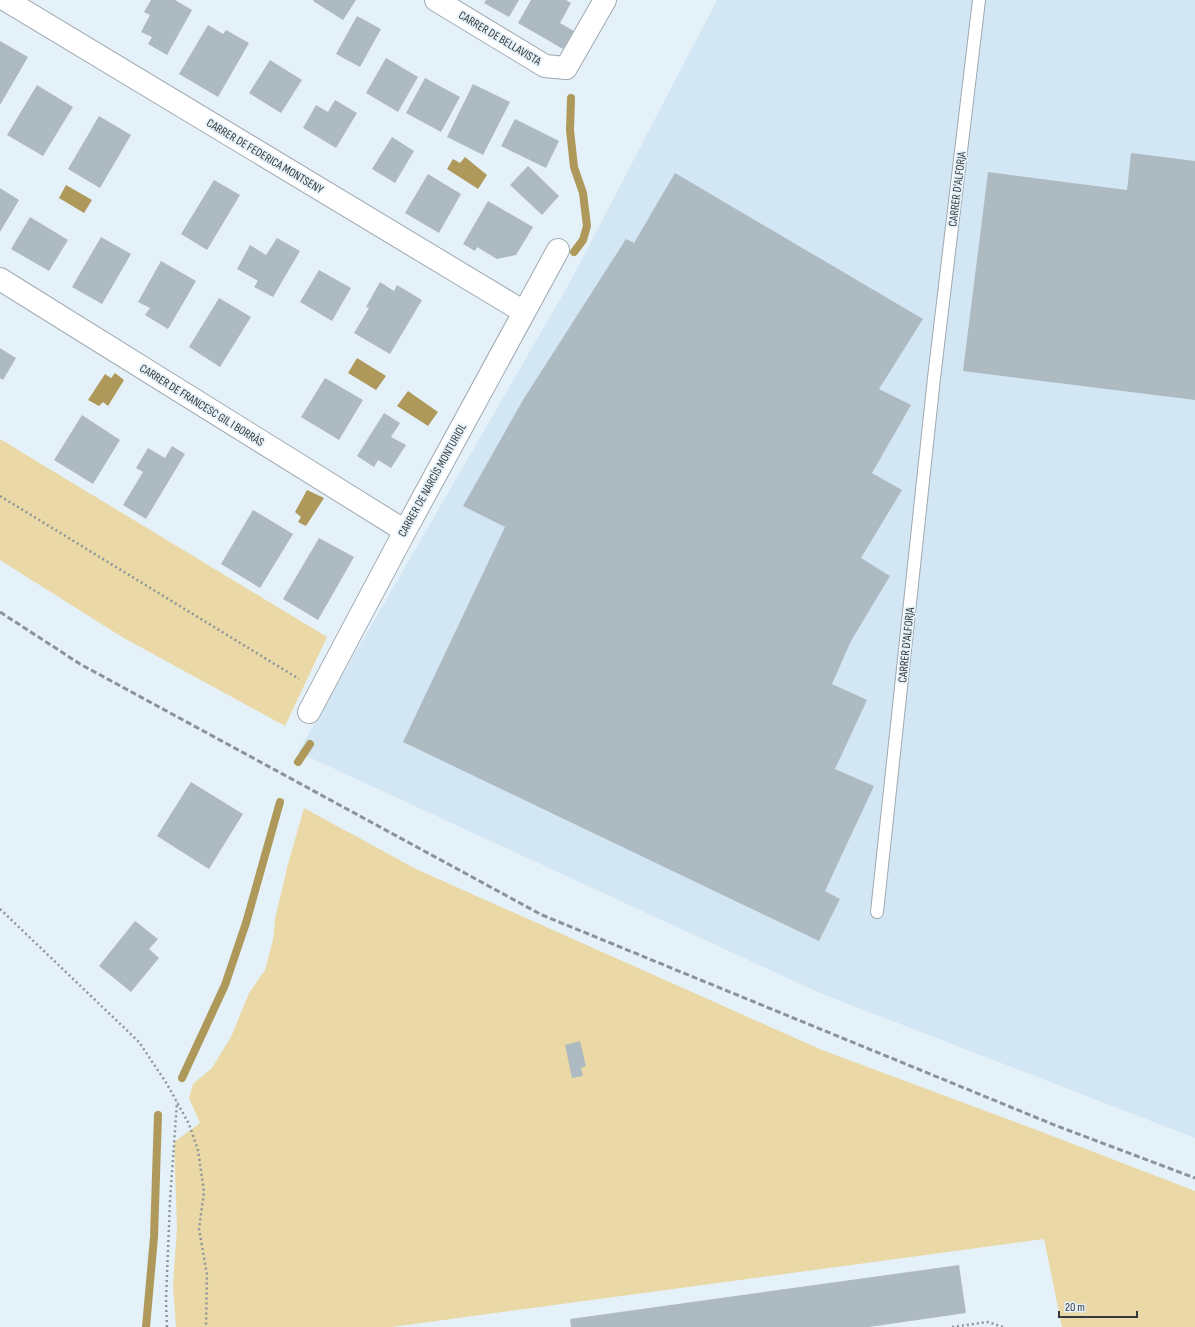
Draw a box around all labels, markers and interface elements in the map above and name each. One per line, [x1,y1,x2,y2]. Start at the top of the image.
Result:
street label: CARRER DE BELLAVISTA [456,8,544,69]
street label: CARRER DE FEDERICA MONTSENY [204,116,326,197]
street label: CARRER D'ALFORJA [945,150,970,227]
street label: CARRER DE FRANCESC GIL I BORRÀS [137,361,267,450]
street label: CARRER DE NARCÍS MONTURIOL [395,420,470,540]
street label: CARRER D'ALFORJA [895,606,918,683]
scale bar [1059,1293,1137,1319]
text: 20 m [1065,1300,1085,1315]

